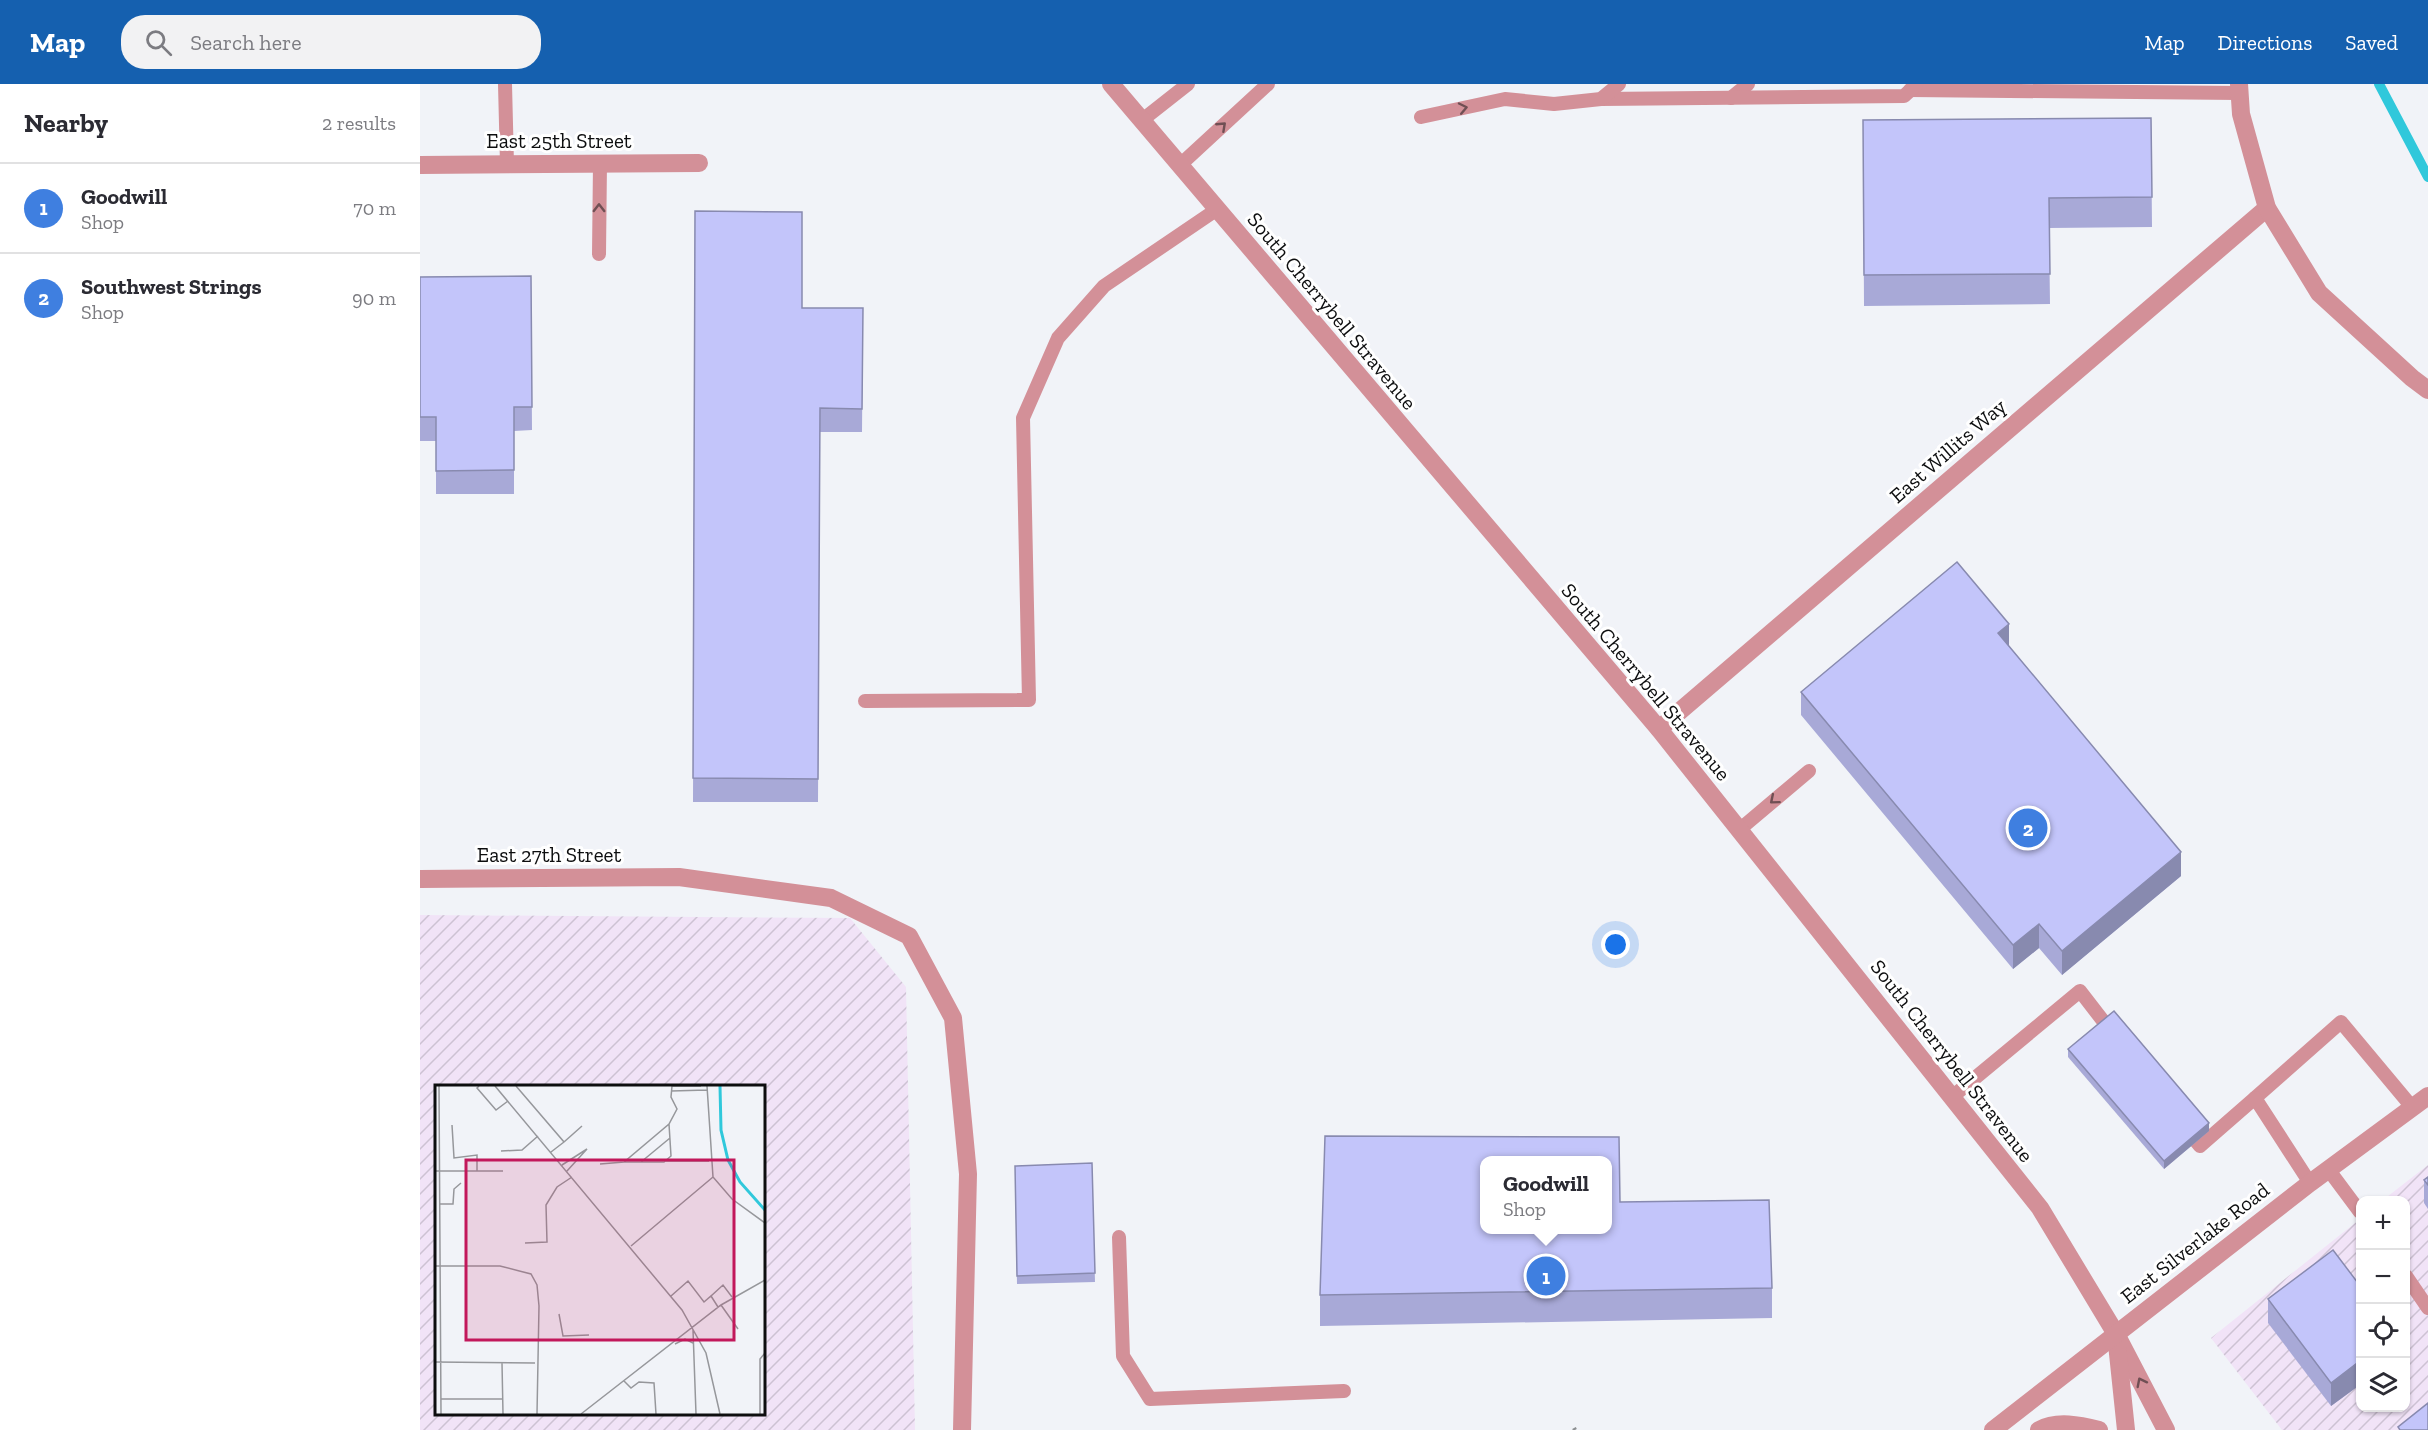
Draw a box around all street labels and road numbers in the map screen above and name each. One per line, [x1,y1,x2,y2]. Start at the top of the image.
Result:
street label: East 25th Street [486,128,632,153]
street label: South Cherrybell Stravenue [1243,207,1422,415]
street label: East Willits Way [1884,393,2011,508]
street label: South Cherrybell Stravenue [1557,578,1736,786]
street label: East 27th Street [477,842,621,867]
street label: South Cherrybell Stravenue [1866,955,2039,1167]
street label: East Silverlake Road [2115,1177,2274,1308]

